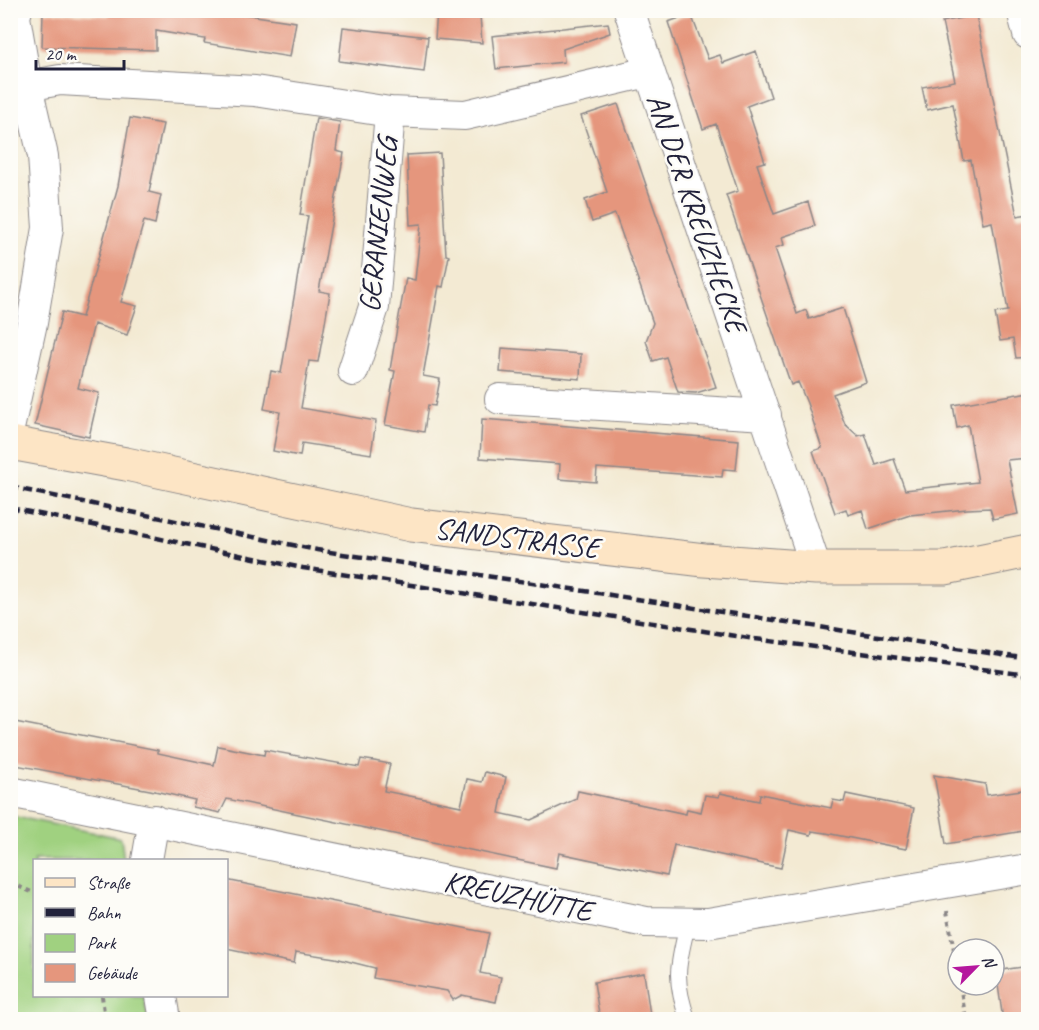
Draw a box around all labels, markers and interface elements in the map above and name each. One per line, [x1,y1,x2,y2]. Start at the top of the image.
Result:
scale bar [36,33,124,71]
text: 20 m [45,43,78,65]
street label: AN DER KREUZHECKE [638,89,757,341]
street label: GERANIENWEG [350,132,406,314]
street label: SANDSTRASSE [433,509,605,567]
legend [33,859,228,997]
street label: KREUZHÜTTE [441,862,599,931]
text: Straße [87,872,131,894]
text: Bahn [87,902,122,924]
text: Park [87,932,117,954]
north arrow [946,937,1006,997]
text: N [978,952,1001,973]
text: Gebäude [87,962,138,984]

